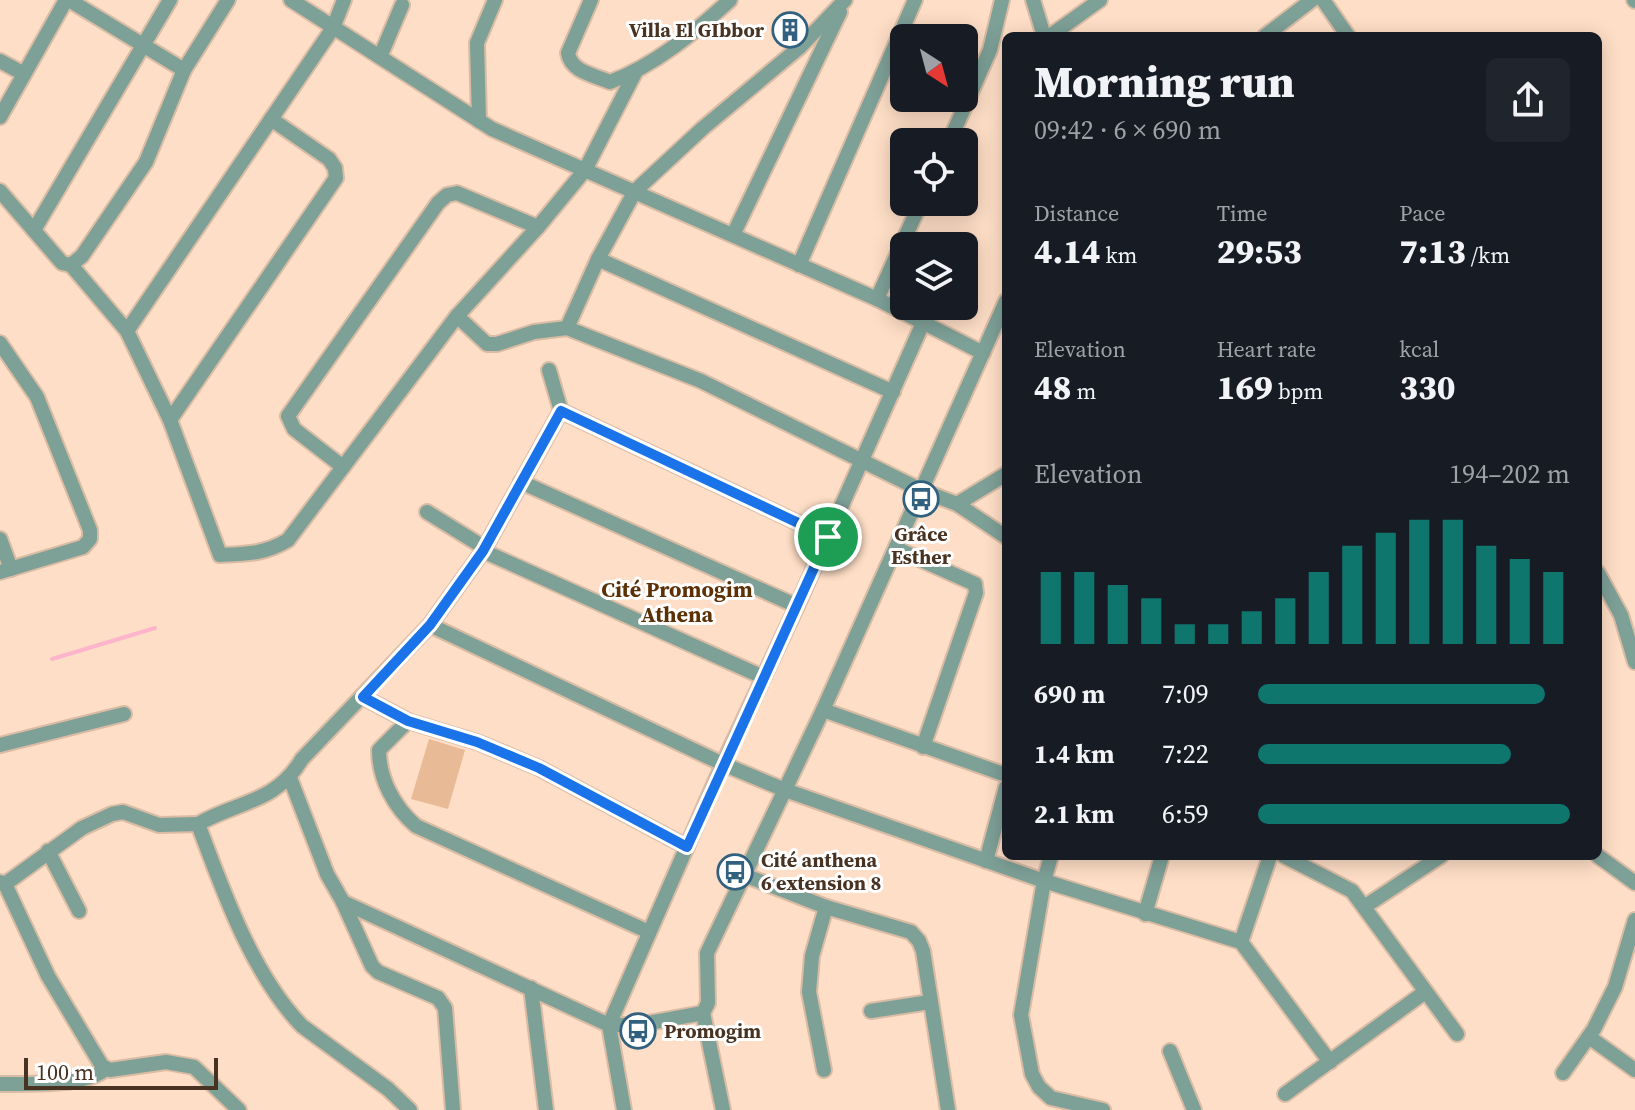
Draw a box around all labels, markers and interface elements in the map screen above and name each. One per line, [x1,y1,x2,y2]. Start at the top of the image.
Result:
building icon: Villa El GIbbor [771,11,809,49]
place label: Villa El GIbbor [629,16,765,44]
north arrow [890,24,978,112]
map controls [890,24,978,320]
text: Morning run [1034,51,1295,112]
button: share [1486,58,1570,142]
text: 09:42 · 6 × 690 m [1034,112,1221,148]
button: locate [890,128,978,216]
text: Distance [1034,198,1119,228]
text: Time [1217,198,1268,228]
text: Pace [1399,198,1445,228]
text: 4.14 [1034,228,1100,274]
text: 29:53 [1217,228,1302,274]
text: 7:13 [1399,228,1466,274]
button: layers [890,232,978,320]
text: km [1100,240,1137,270]
text: /km [1466,240,1510,270]
text: Elevation [1034,334,1126,364]
text: Heart rate [1217,334,1316,364]
text: kcal [1399,334,1439,364]
text: 48 [1034,364,1071,410]
text: 169 [1217,364,1273,410]
text: 330 [1399,364,1456,410]
text: m [1071,376,1096,406]
text: bpm [1273,376,1323,406]
text: Elevation [1034,456,1143,492]
text: 194–202 m [1449,456,1570,492]
bus stop icon: Grâce Esther [902,480,940,518]
pin [794,503,862,571]
icon: arrive [806,515,850,559]
place label: Grâce Esther [891,520,952,571]
district label: Cité Promogim Athena [601,574,753,629]
text: 690 m [1034,676,1105,712]
text: 7:09 [1162,676,1209,712]
text: 1.4 km [1034,736,1115,772]
text: 7:22 [1162,736,1209,772]
text: 2.1 km [1034,796,1115,832]
text: 6:59 [1162,796,1209,832]
place label: Cité anthena 6 extension 8 [761,846,881,897]
bus stop icon: Cité anthena 6 extension 8 [716,853,754,891]
bus stop icon: Promogim [619,1012,657,1050]
place label: Promogim [664,1017,761,1045]
scale bar [24,1054,218,1090]
text: 100 m [36,1057,94,1087]

